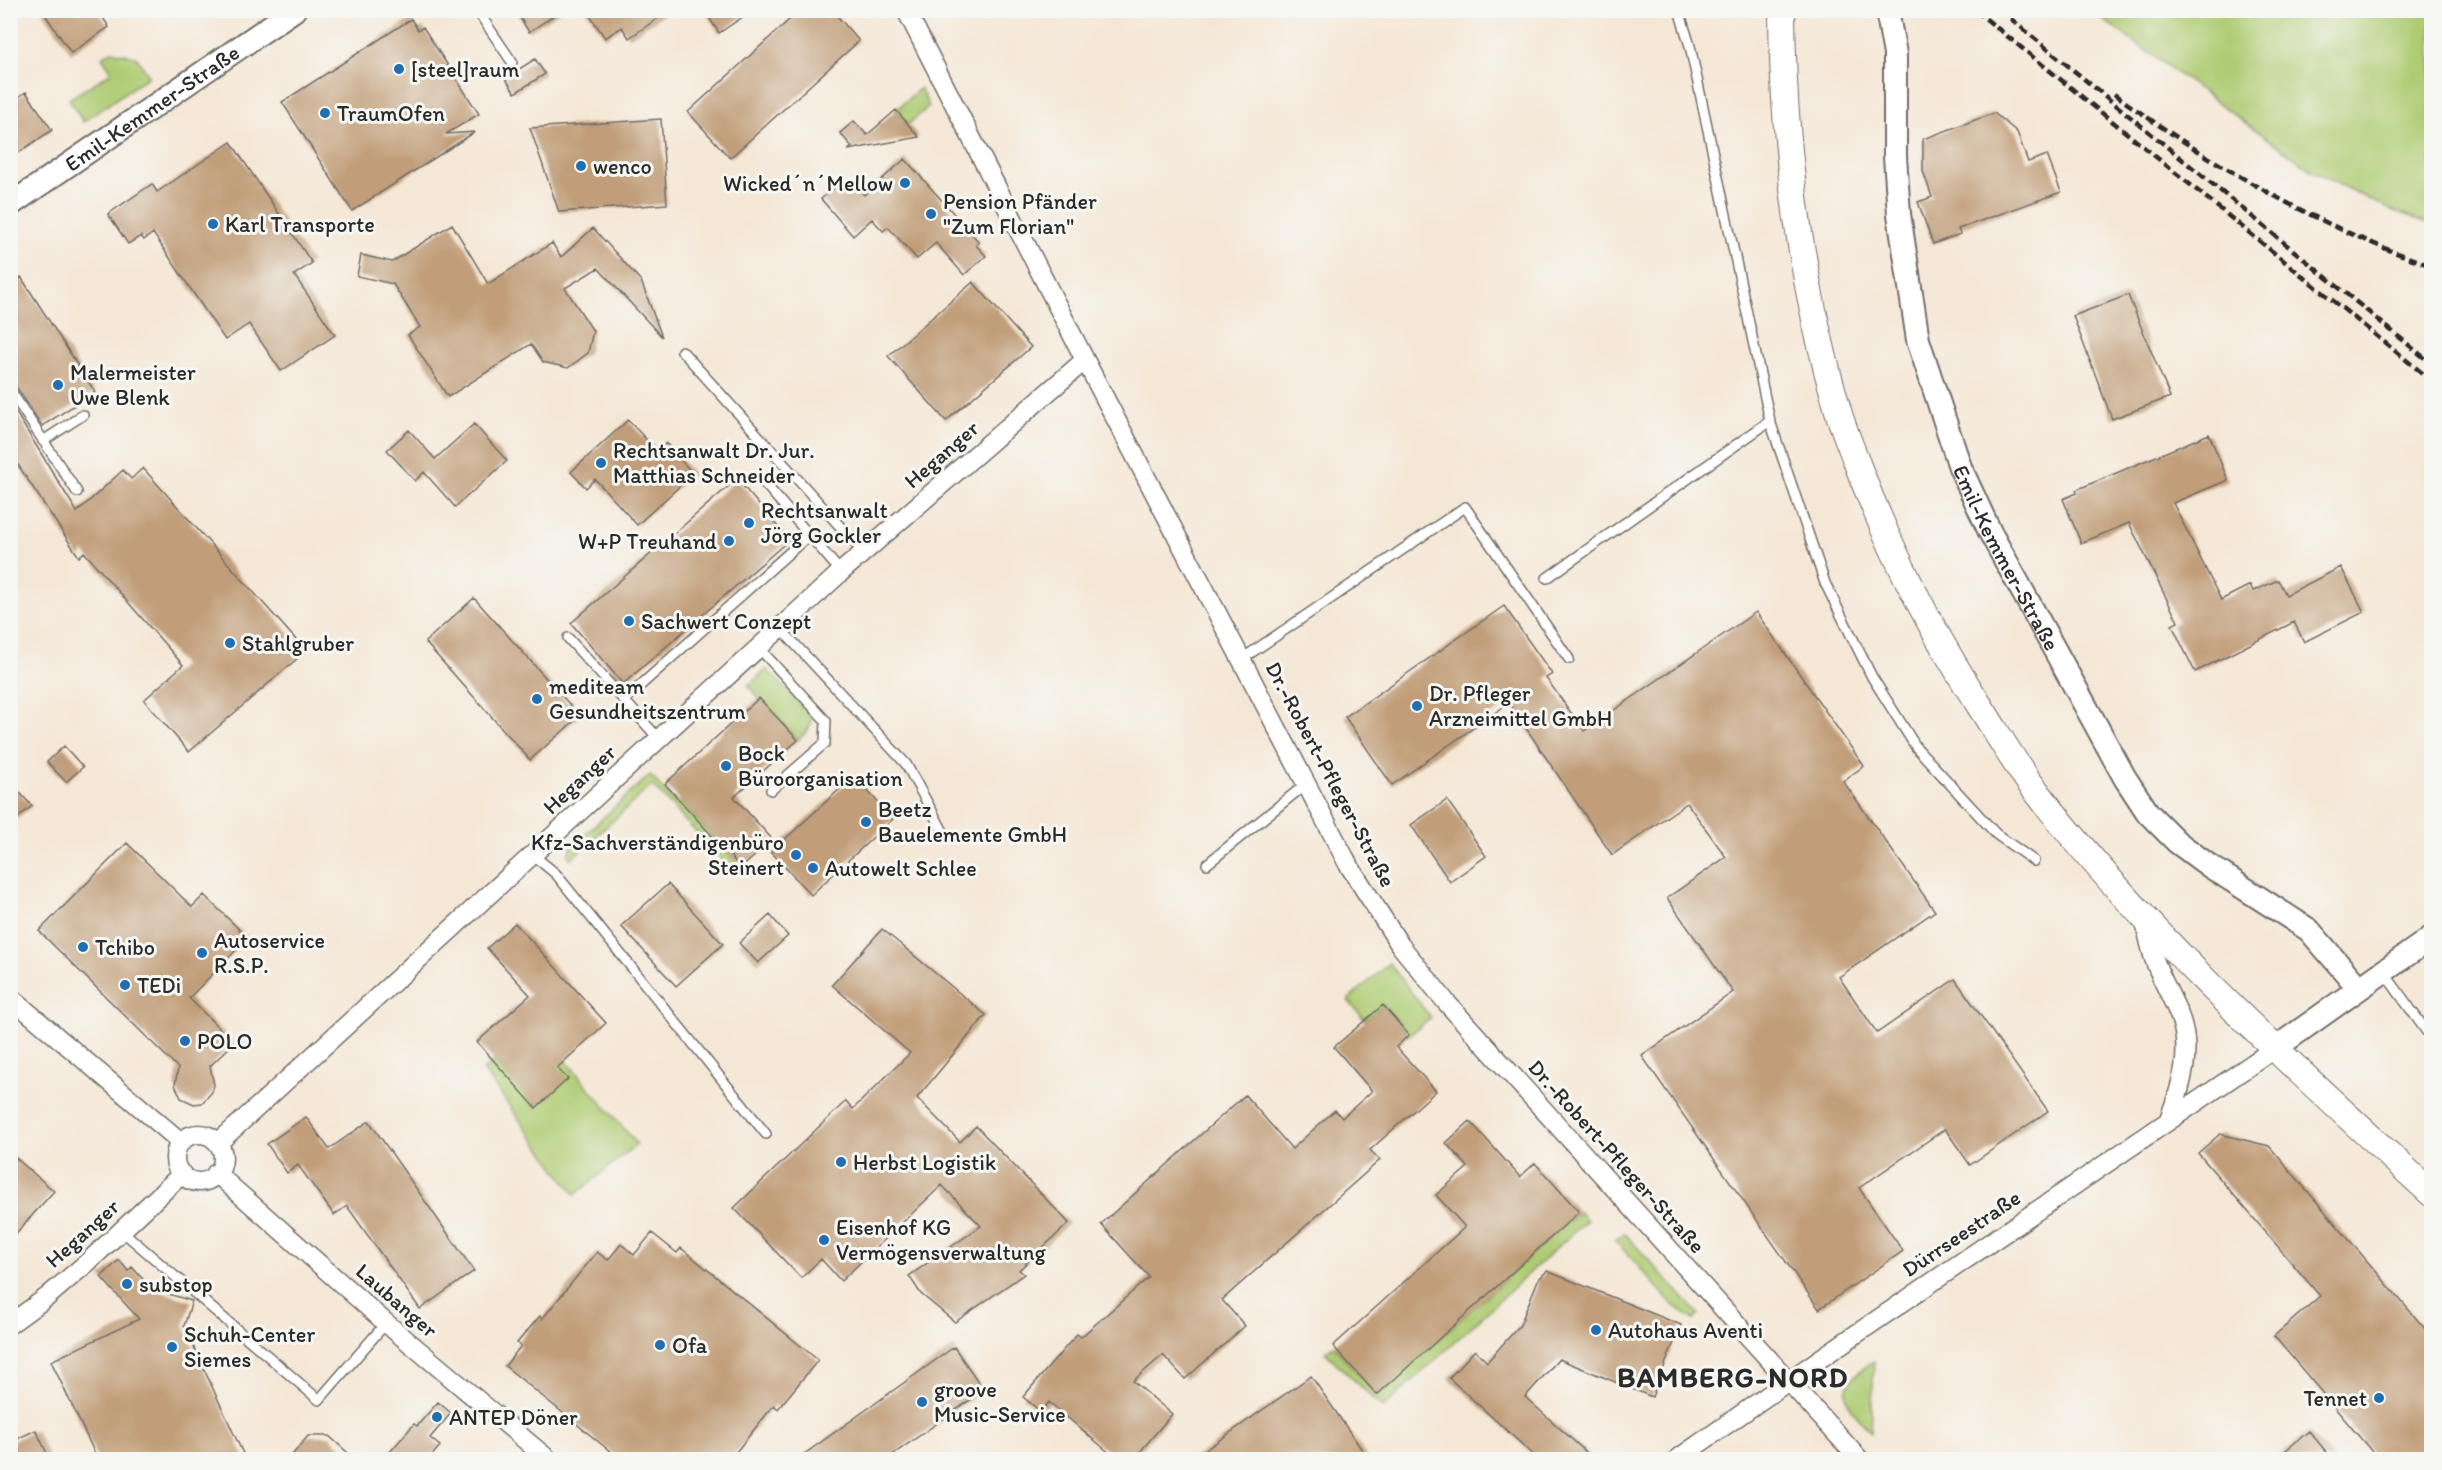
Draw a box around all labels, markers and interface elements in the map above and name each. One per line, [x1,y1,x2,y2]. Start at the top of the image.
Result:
street label: Emil-Kemmer-Straße [60,39,244,177]
place label: [steel]raum [411,56,520,83]
marker: [steel]raum [392,62,406,76]
place label: TraumOfen [337,100,446,127]
marker: TraumOfen [318,106,332,120]
place label: wenco [593,153,652,180]
marker: wenco [574,159,588,173]
place label: Wicked´n´Mellow [723,170,893,197]
marker: Wicked´n´Mellow [898,176,912,190]
place label: Pension Pfänder "Zum Florian" [943,188,1097,240]
marker: Pension Pfänder "Zum Florian" [924,207,938,221]
place label: Karl Transporte [225,211,375,238]
marker: Karl Transporte [206,217,220,231]
place label: Malermeister Uwe Blenk [70,359,196,411]
marker: Malermeister Uwe Blenk [51,378,65,392]
street label: Heganger [898,414,984,494]
place label: Rechtsanwalt Dr. Jur. Matthias Schneider [613,437,815,489]
marker: Rechtsanwalt Dr. Jur. Matthias Schneider [594,456,608,470]
street label: Emil-Kemmer-Straße [1947,461,2065,655]
place label: Rechtsanwalt Jörg Gockler [761,497,888,549]
marker: Rechtsanwalt Jörg Gockler [742,516,756,530]
place label: W+P Treuhand [578,528,717,555]
marker: W+P Treuhand [722,534,736,548]
place label: Sachwert Conzept [641,608,811,635]
marker: Sachwert Conzept [622,614,636,628]
place label: Stahlgruber [242,630,354,657]
marker: Stahlgruber [223,636,237,650]
street label: Dr.-Robert-Pfleger-Straße [1260,657,1401,892]
place label: mediteam Gesundheitszentrum [549,673,746,725]
place label: Dr. Pfleger Arzneimittel GmbH [1429,680,1612,732]
marker: mediteam Gesundheitszentrum [530,692,544,706]
marker: Dr. Pfleger Arzneimittel GmbH [1410,699,1424,713]
street label: Heganger [537,739,622,820]
place label: Bock Büroorganisation [738,740,903,792]
marker: Bock Büroorganisation [719,759,733,773]
place label: Beetz Bauelemente GmbH [878,796,1067,848]
marker: Beetz Bauelemente GmbH [859,815,873,829]
place label: Kfz-Sachverständigenbüro Steinert [531,829,784,881]
marker: Kfz-Sachverständigenbüro Steinert [789,848,803,862]
place label: Autowelt Schlee [825,855,977,882]
marker: Autowelt Schlee [806,861,820,875]
place label: Autoservice R.S.P. [214,927,325,979]
place label: Tchibo [95,934,155,961]
marker: Tchibo [76,940,90,954]
marker: Autoservice R.S.P. [195,946,209,960]
place label: TEDi [137,972,181,999]
marker: TEDi [118,978,132,992]
place label: POLO [197,1028,253,1055]
marker: POLO [178,1034,192,1048]
street label: Dr.-Robert-Pfleger-Straße [1522,1054,1711,1259]
place label: Herbst Logistik [853,1149,996,1176]
marker: Herbst Logistik [834,1155,848,1169]
street label: Dürrseestraße [1897,1184,2026,1283]
street label: Heganger [40,1193,125,1274]
place label: Eisenhof KG Vermögensverwaltung [836,1214,1046,1266]
marker: Eisenhof KG Vermögensverwaltung [817,1233,831,1247]
street label: Laubanger [350,1257,443,1343]
place label: substop [139,1271,213,1298]
marker: substop [120,1277,134,1291]
place label: Autohaus Aventi [1608,1317,1763,1344]
place label: Schuh-Center Siemes [184,1321,315,1373]
marker: Autohaus Aventi [1589,1323,1603,1337]
place label: Ofa [672,1332,708,1359]
marker: Ofa [653,1338,667,1352]
marker: Schuh-Center Siemes [165,1340,179,1354]
district label: BAMBERG-NORD [1617,1360,1849,1394]
place label: groove Music-Service [934,1376,1066,1428]
place label: Tennet [2303,1385,2367,1412]
marker: Tennet [2372,1391,2386,1405]
marker: groove Music-Service [915,1395,929,1409]
place label: ANTEP Döner [449,1404,578,1431]
marker: ANTEP Döner [430,1410,444,1424]

